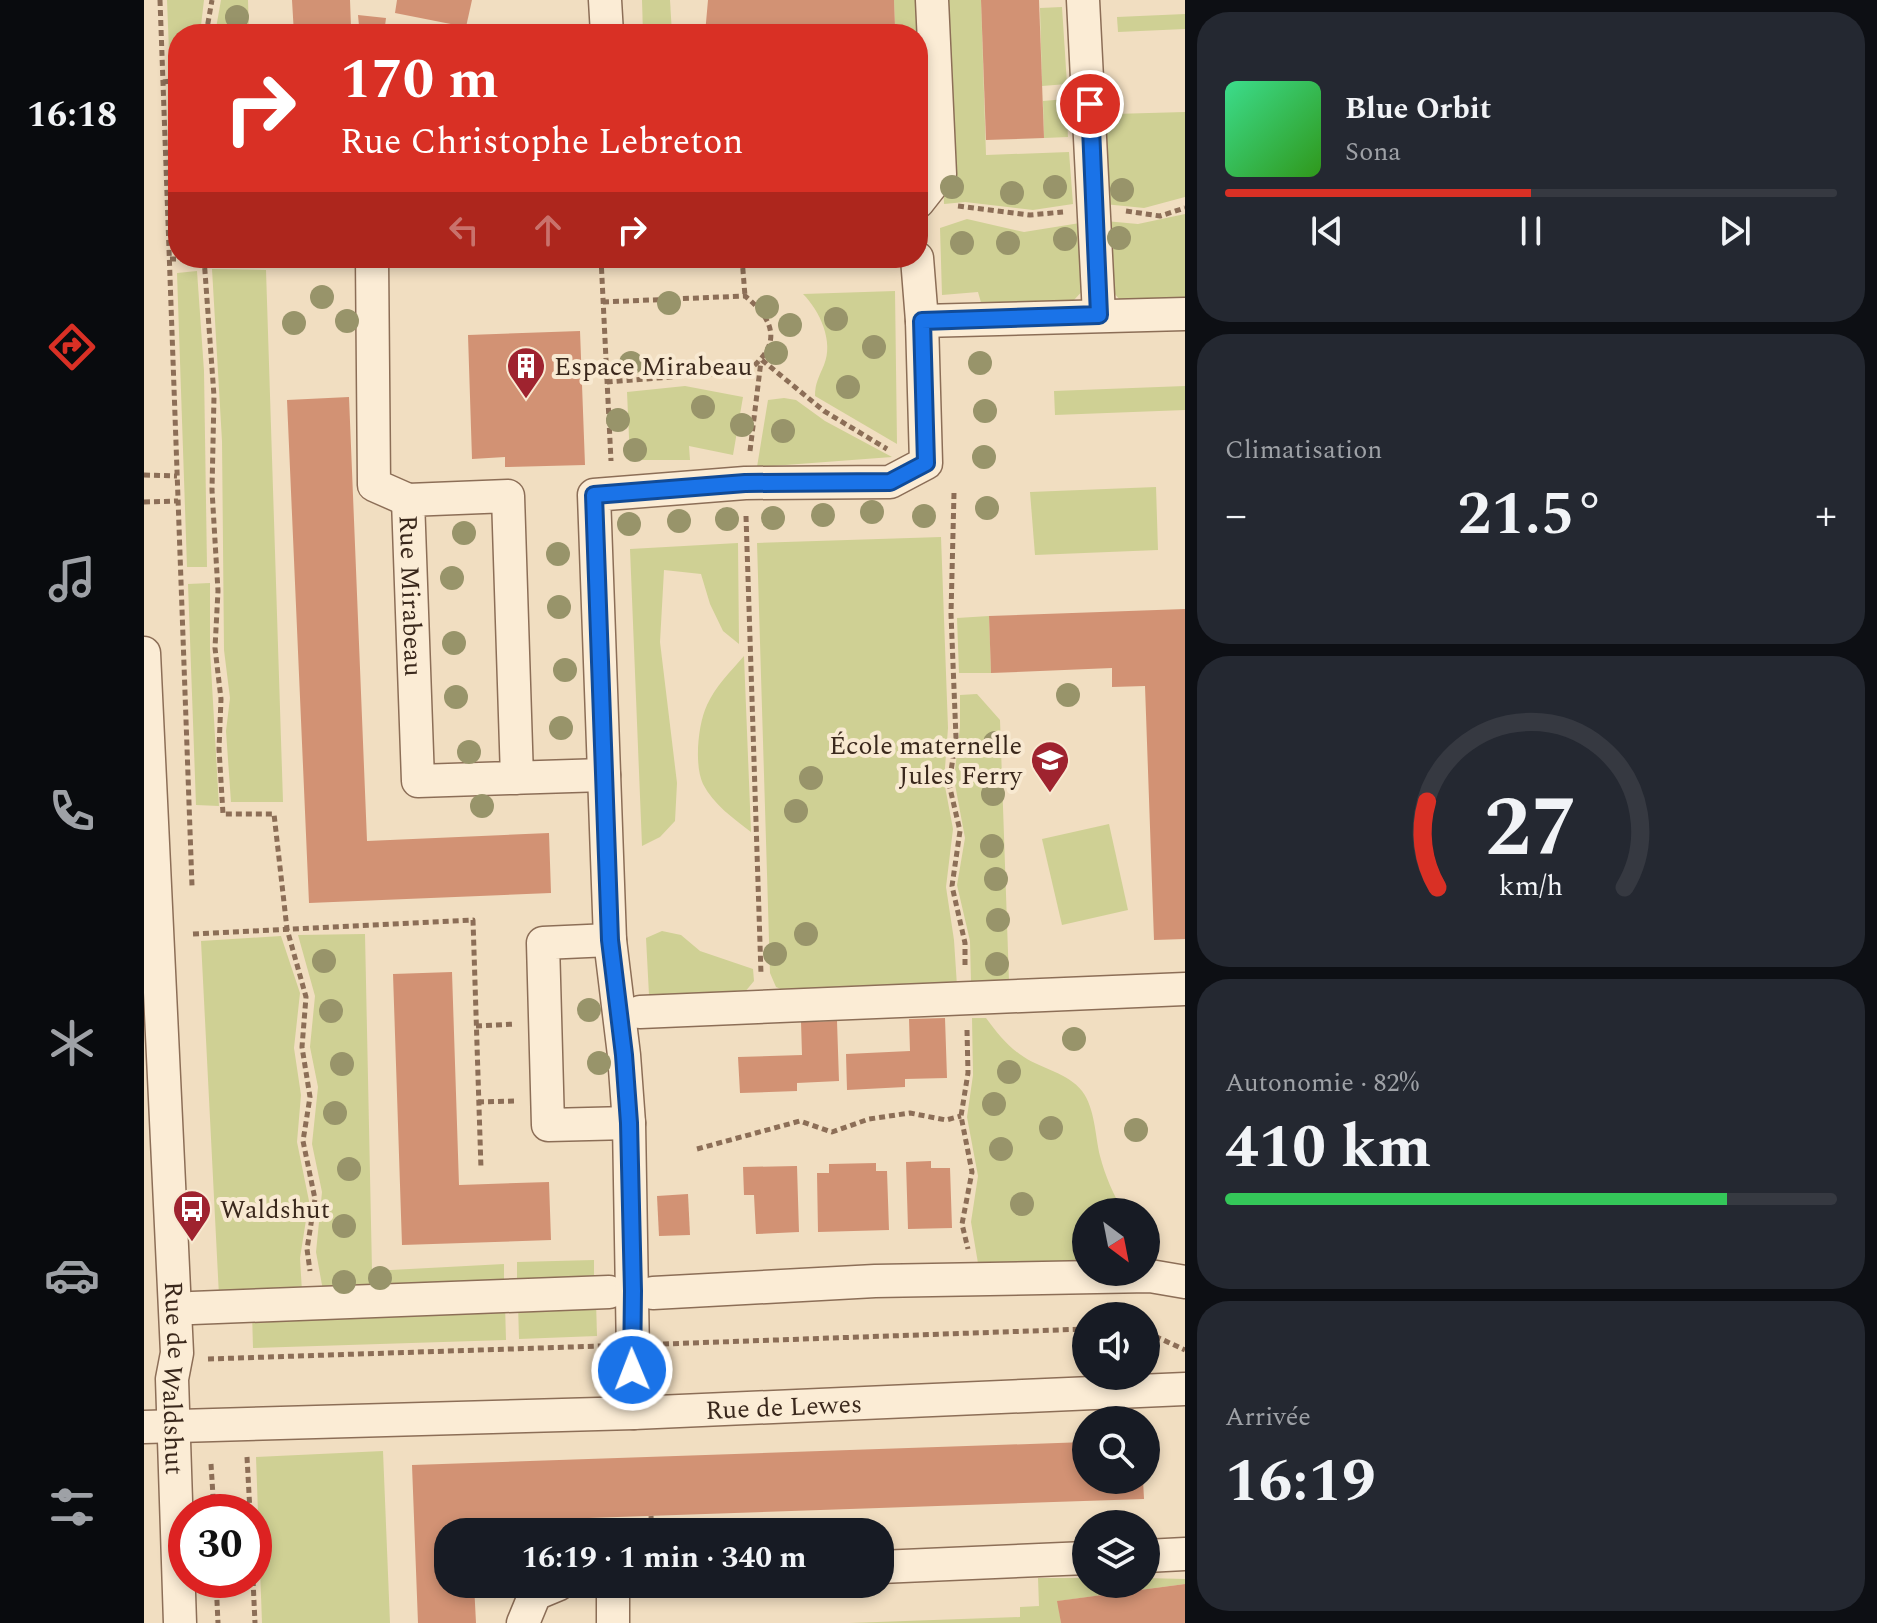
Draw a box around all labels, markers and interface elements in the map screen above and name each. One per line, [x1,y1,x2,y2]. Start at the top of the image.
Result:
text: 170 m [340,38,499,123]
icon: right [208,56,312,160]
pin [1056,70,1124,138]
icon: arrive [1068,82,1112,126]
text: Blue Orbit [1345,86,1491,132]
text: 16:18 [27,88,117,143]
text: Rue Christophe Lebreton [340,115,743,170]
text: Sona [1345,132,1401,172]
icon: left [442,208,486,252]
icon: ahead [526,208,570,252]
icon: right [610,208,654,252]
icon: previous [1305,209,1349,253]
icon: pause [1509,209,1553,253]
icon: next [1713,209,1757,253]
icon: directions [44,319,100,375]
building icon: Espace Mirabeau [505,345,547,400]
place label: Espace Mirabeau [554,347,752,387]
text: Climatisation [1225,430,1382,470]
text: 21.5° [1457,469,1605,561]
text: − [1225,482,1247,549]
text: + [1815,482,1837,549]
street label: Rue Mirabeau [388,514,433,677]
icon: music [44,551,100,607]
place label: École maternelle Jules Ferry [829,726,1024,796]
school or university icon: École maternelle Jules Ferry [1029,739,1071,794]
text: 27 [1484,765,1578,892]
icon: phone [44,783,100,839]
text: km/h [1499,865,1563,908]
icon: climate [44,1015,100,1071]
text: Autonomie · 82% [1225,1063,1419,1103]
text: 410 km [1225,1102,1431,1194]
bus stop icon: Waldshut [171,1188,213,1243]
place label: Waldshut [220,1190,330,1230]
north arrow [1072,1198,1160,1286]
map controls [1072,1198,1160,1598]
icon: car [44,1247,100,1303]
street label: Rue de Waldshut [149,1280,196,1476]
button: sound [1072,1302,1160,1390]
position arrow [590,1328,674,1412]
street label: Rue de Lewes [704,1384,863,1431]
text: Arrivée [1225,1397,1311,1437]
button: search [1072,1406,1160,1494]
text: 16:19 [1225,1436,1376,1528]
icon: filters [44,1479,100,1535]
speed limit sign: 30 [168,1494,272,1598]
button: layers [1072,1510,1160,1598]
text: 16:19 · 1 min · 340 m [521,1535,807,1581]

